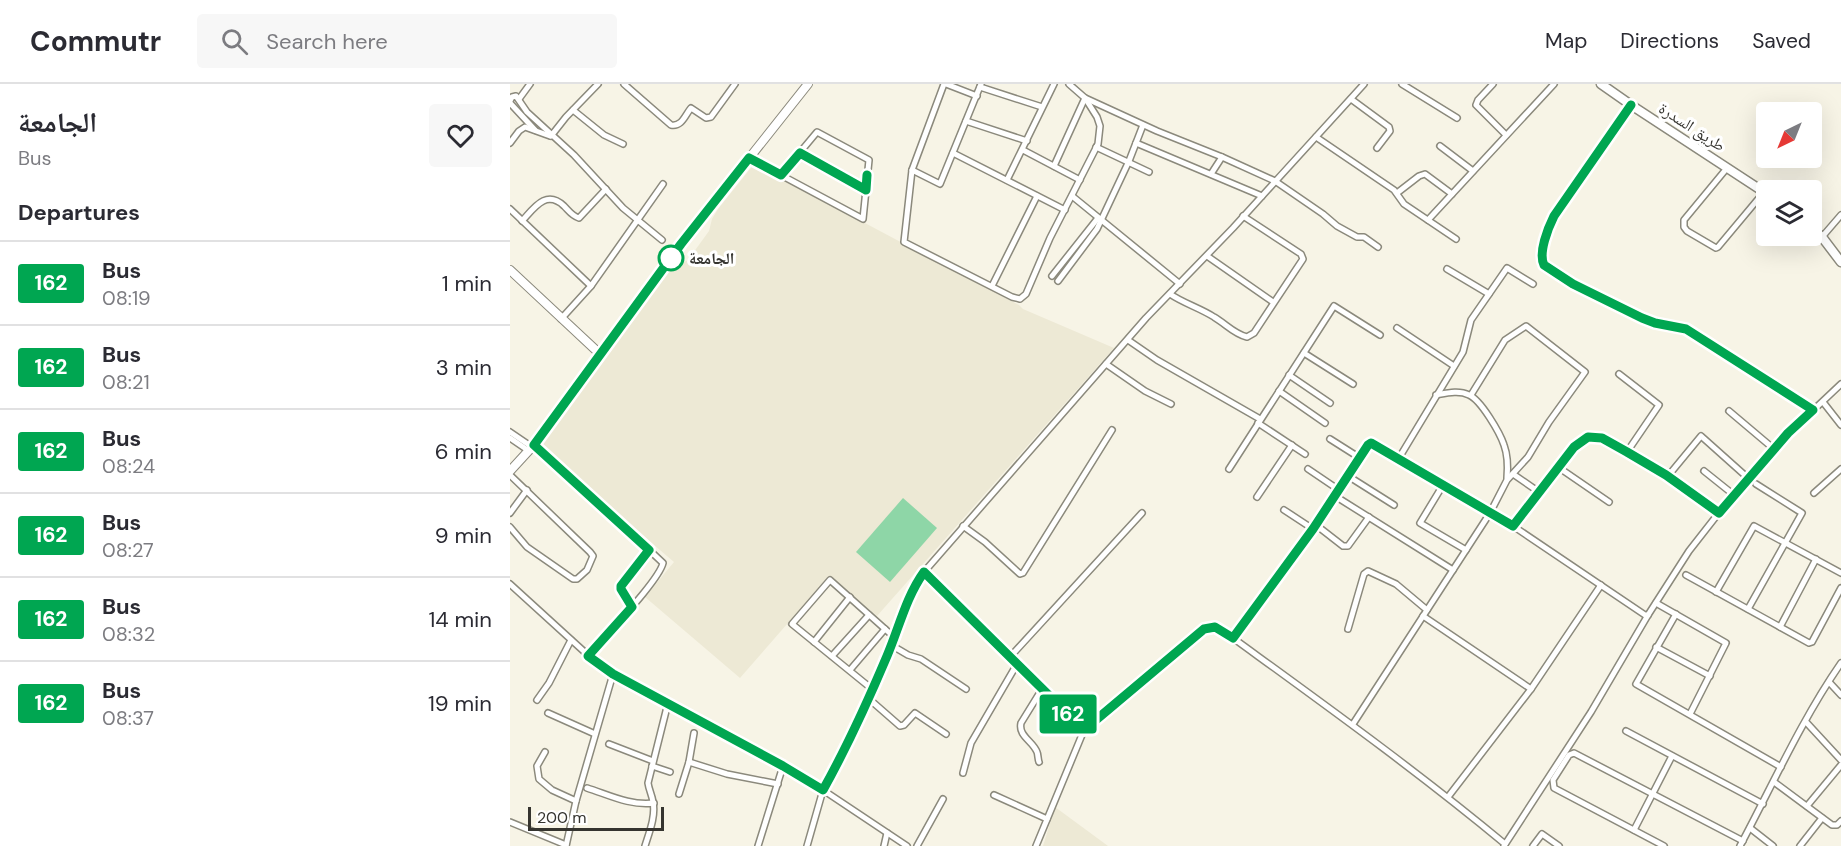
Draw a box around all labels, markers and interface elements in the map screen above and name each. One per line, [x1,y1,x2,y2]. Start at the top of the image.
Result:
search box [197,14,617,68]
text: Commutr [30,23,161,60]
icon: search [218,25,251,58]
text: Search here [266,27,388,56]
text: Map [1545,27,1587,55]
text: Directions [1620,27,1719,55]
text: Saved [1752,27,1811,55]
street label: طريق السدرة [1655,98,1729,156]
north arrow [1756,102,1822,168]
map controls [1756,102,1822,246]
text: الجامعة [18,104,97,141]
button: heart [429,104,492,167]
text: Bus [18,145,52,171]
button: layers [1756,180,1822,246]
text: Departures [18,198,140,227]
marker: الجامعة [658,245,684,271]
place label: الجامعة [689,248,734,269]
text: Bus [102,256,141,285]
text: 162 [35,269,67,297]
text: 1 min [442,269,492,298]
text: 08:19 [102,285,151,311]
text: Bus [102,340,141,369]
text: 162 [35,353,67,381]
text: 3 min [436,353,492,382]
text: 08:21 [102,369,150,395]
text: Bus [102,424,141,453]
text: 162 [35,437,67,465]
text: 6 min [435,437,492,466]
text: 08:24 [102,453,155,479]
text: Bus [102,508,141,537]
text: 162 [35,521,67,549]
text: 9 min [435,521,492,550]
text: 08:27 [102,537,154,563]
text: Bus [102,592,141,621]
text: 162 [35,605,67,633]
text: 14 min [428,605,492,634]
text: 08:32 [102,621,155,647]
text: Bus [102,676,141,705]
text: 162 [35,689,67,717]
text: 19 min [428,689,492,718]
line badge: 162 [1034,694,1102,734]
text: 162 [1052,700,1084,728]
text: 08:37 [102,705,154,731]
scale bar [528,804,664,832]
text: 200 m [537,807,586,828]

